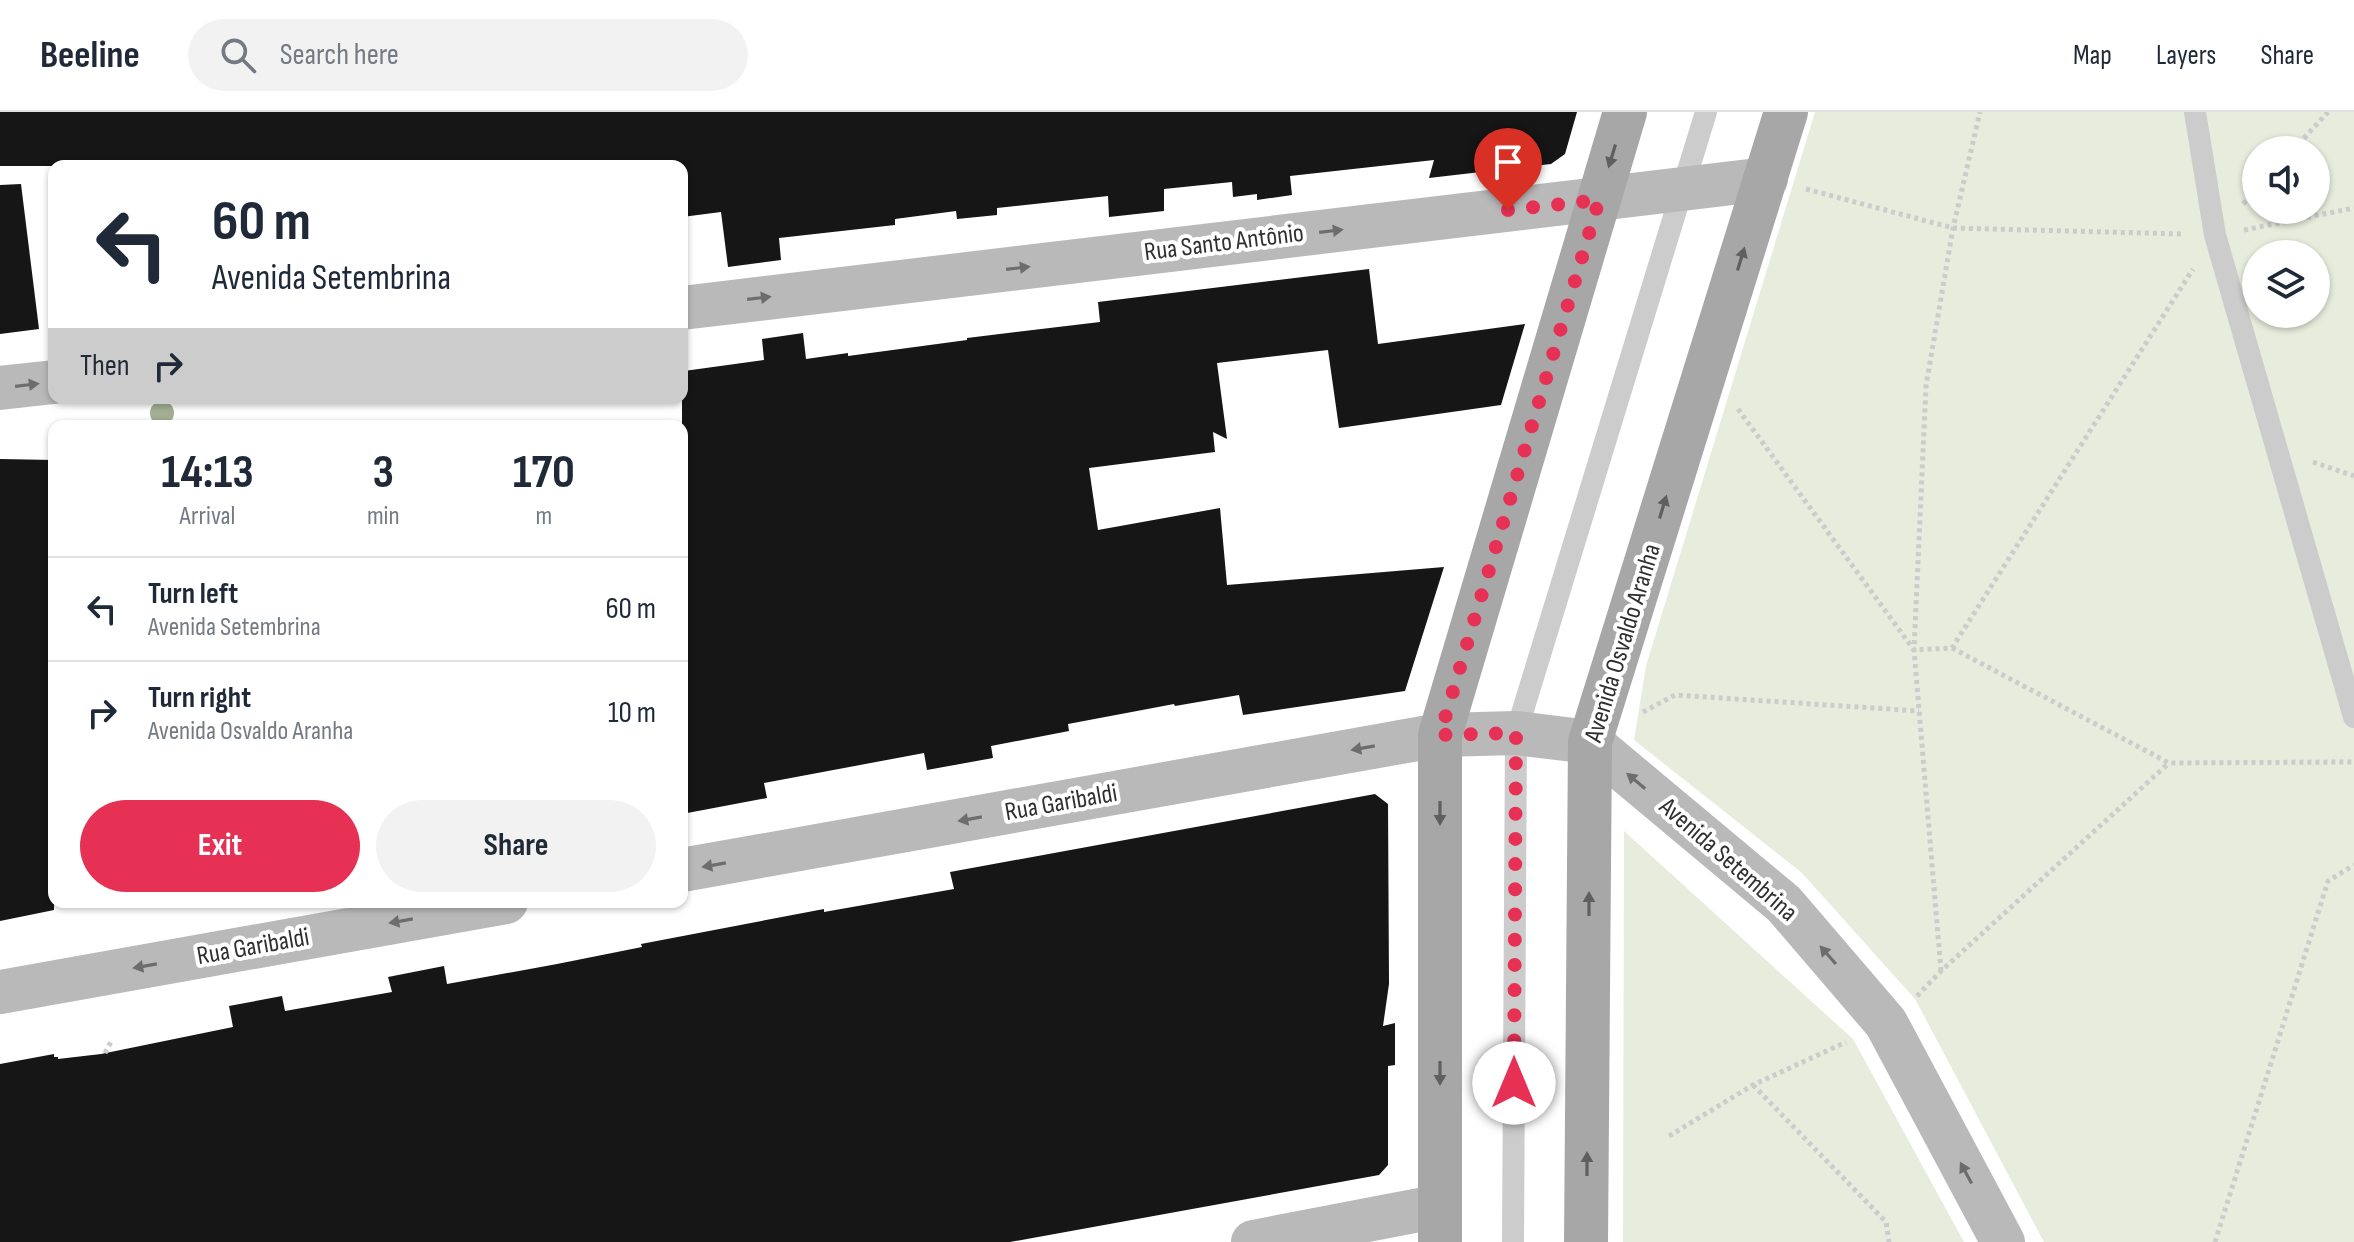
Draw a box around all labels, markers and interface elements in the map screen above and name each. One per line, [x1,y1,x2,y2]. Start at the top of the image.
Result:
search box [188,19,748,91]
text: Beeline [40,33,140,78]
icon: search [216,33,260,77]
text: Search here [280,37,399,73]
text: Map [2073,39,2112,72]
text: Layers [2156,39,2216,72]
text: Share [2260,39,2314,72]
pin [1474,128,1542,210]
map controls [2242,136,2330,328]
button: sound [2242,136,2330,224]
icon: arrive [1486,140,1530,184]
one-way arrow [1605,144,1618,168]
text: 60 m [212,189,311,256]
icon: left [80,192,184,296]
street label: Rua Santo Antônio [1143,218,1305,268]
one-way arrow [1319,224,1344,237]
button: layers [2242,240,2330,328]
one-way arrow [1735,247,1748,271]
text: Avenida Setembrina [212,257,451,300]
one-way arrow [1006,261,1031,274]
one-way arrow [747,292,772,305]
icon: right [146,344,190,388]
text: Then [80,348,130,384]
one-way arrow [15,378,40,391]
text: 14:13 [161,444,254,501]
text: 3 [372,444,394,501]
text: 170 [513,444,575,501]
one-way arrow [1658,495,1670,519]
text: Arrival [180,501,235,532]
text: min [367,501,400,532]
text: m [535,501,552,532]
street label: Avenida Osvaldo Aranha [1578,540,1668,747]
text: Turn left [148,576,238,612]
icon: left [80,587,124,631]
text: 60 m [605,591,656,627]
text: Avenida Setembrina [148,612,321,643]
text: Turn right [148,680,251,716]
icon: right [80,691,124,735]
text: 10 m [608,695,656,731]
text: Avenida Osvaldo Aranha [148,716,353,747]
one-way arrow [1350,743,1375,755]
one-way arrow [1626,773,1646,789]
street label: Rua Garibaldi [1002,778,1120,828]
street label: Avenida Setembrina [1652,791,1803,928]
button: Exit [80,800,360,892]
button: Share [376,800,656,892]
one-way arrow [1434,801,1446,826]
one-way arrow [957,814,982,826]
one-way arrow [701,859,726,871]
one-way arrow [1582,891,1595,916]
one-way arrow [389,915,414,927]
street label: Rua Garibaldi [194,922,312,972]
one-way arrow [1820,945,1837,965]
one-way arrow [133,961,158,973]
position arrow [1472,1041,1556,1125]
one-way arrow [1434,1061,1446,1086]
one-way arrow [1580,1151,1593,1176]
one-way arrow [1960,1162,1974,1184]

